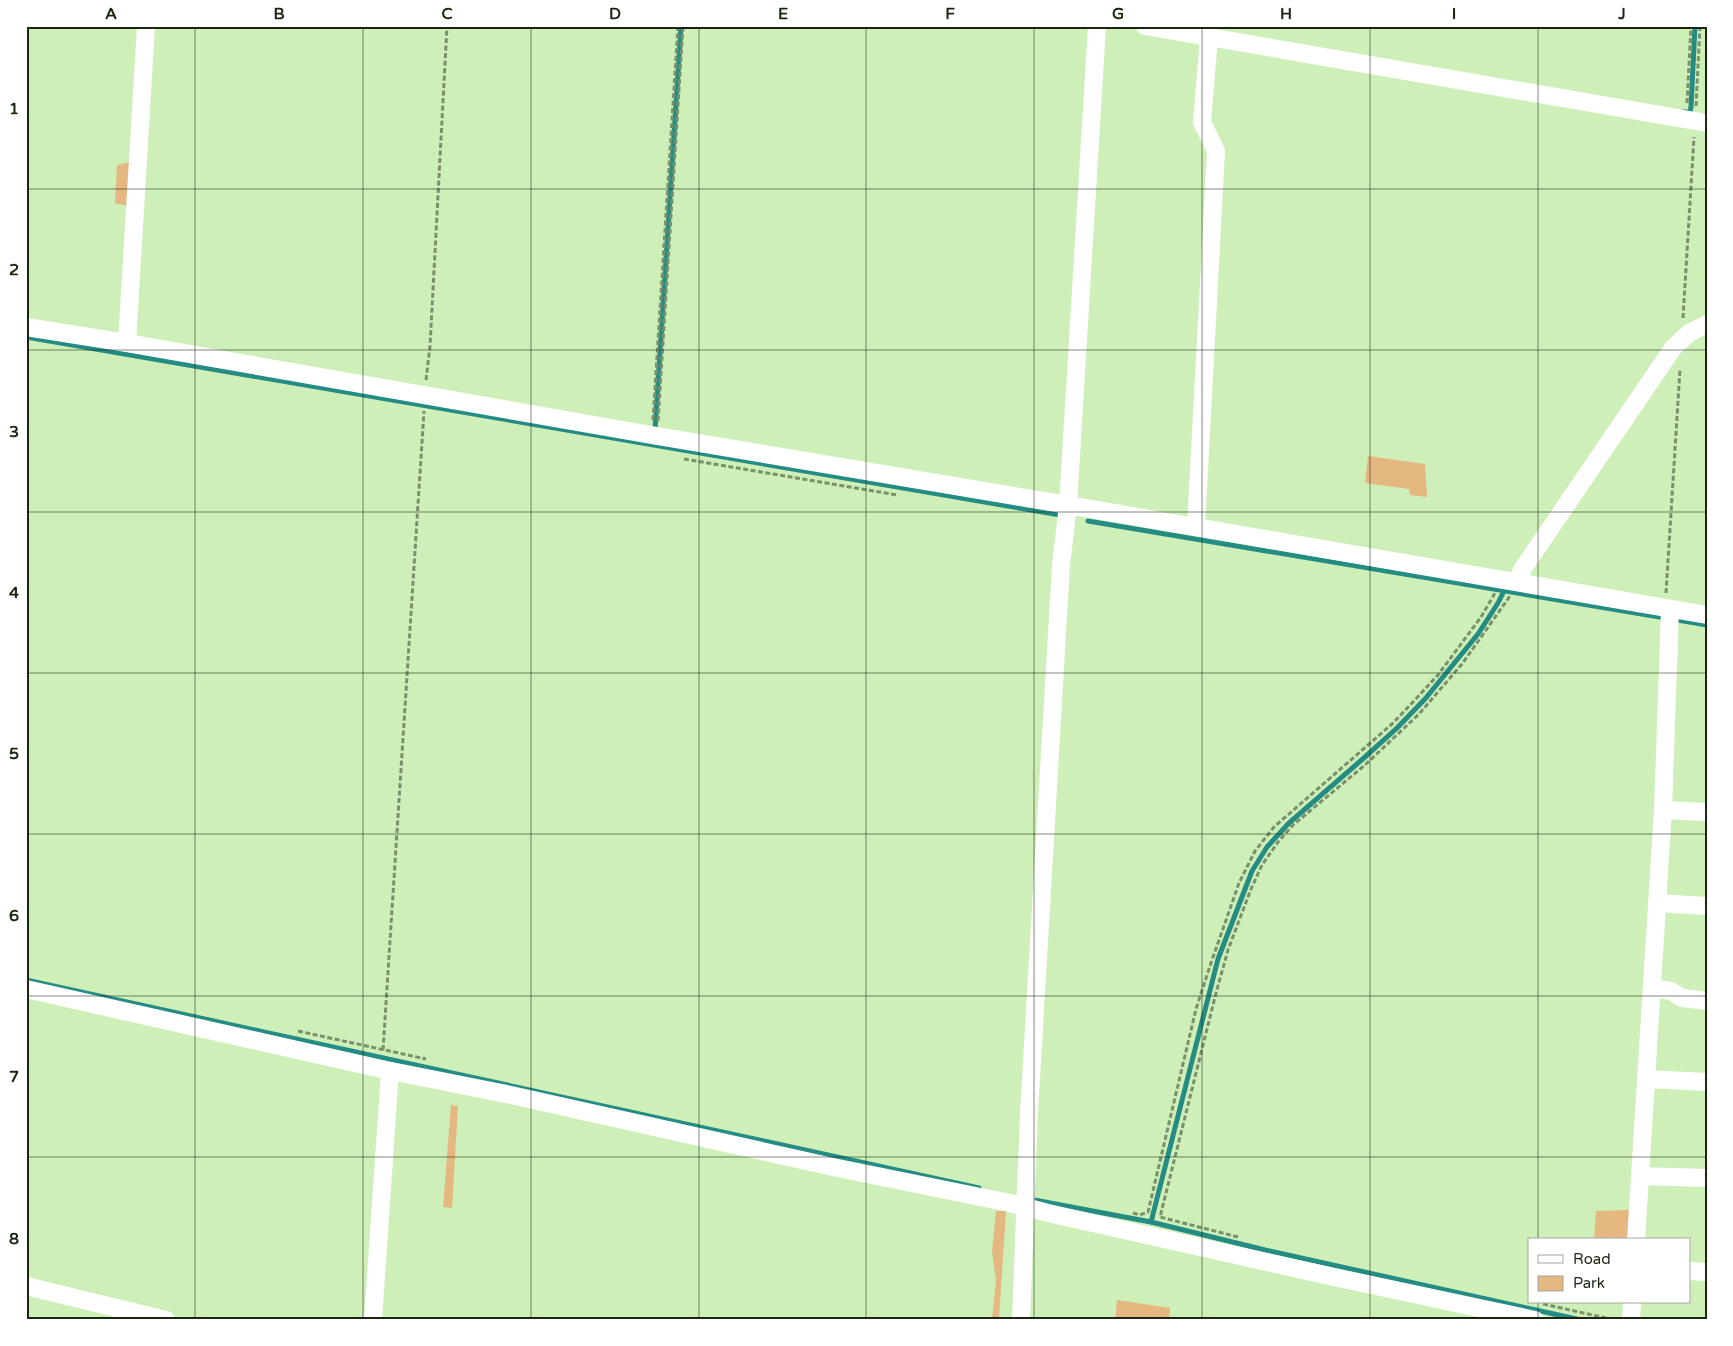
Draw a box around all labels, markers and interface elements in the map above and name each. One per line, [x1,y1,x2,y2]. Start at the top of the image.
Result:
text: A [105,4,117,24]
text: B [273,4,285,24]
text: C [441,4,453,24]
text: D [609,4,621,24]
text: E [778,4,788,24]
text: F [945,4,955,24]
text: G [1112,4,1124,24]
text: H [1280,4,1292,24]
text: I [1452,4,1456,24]
text: J [1617,4,1626,24]
text: 1 [9,99,19,119]
text: 2 [9,260,19,280]
text: 3 [9,422,19,442]
text: 4 [9,583,19,603]
text: 5 [9,744,19,764]
text: 6 [9,906,19,926]
text: 7 [9,1067,19,1087]
text: 8 [9,1229,19,1249]
legend [1528,1238,1690,1304]
text: Road [1573,1250,1611,1268]
text: Park [1573,1274,1605,1292]

